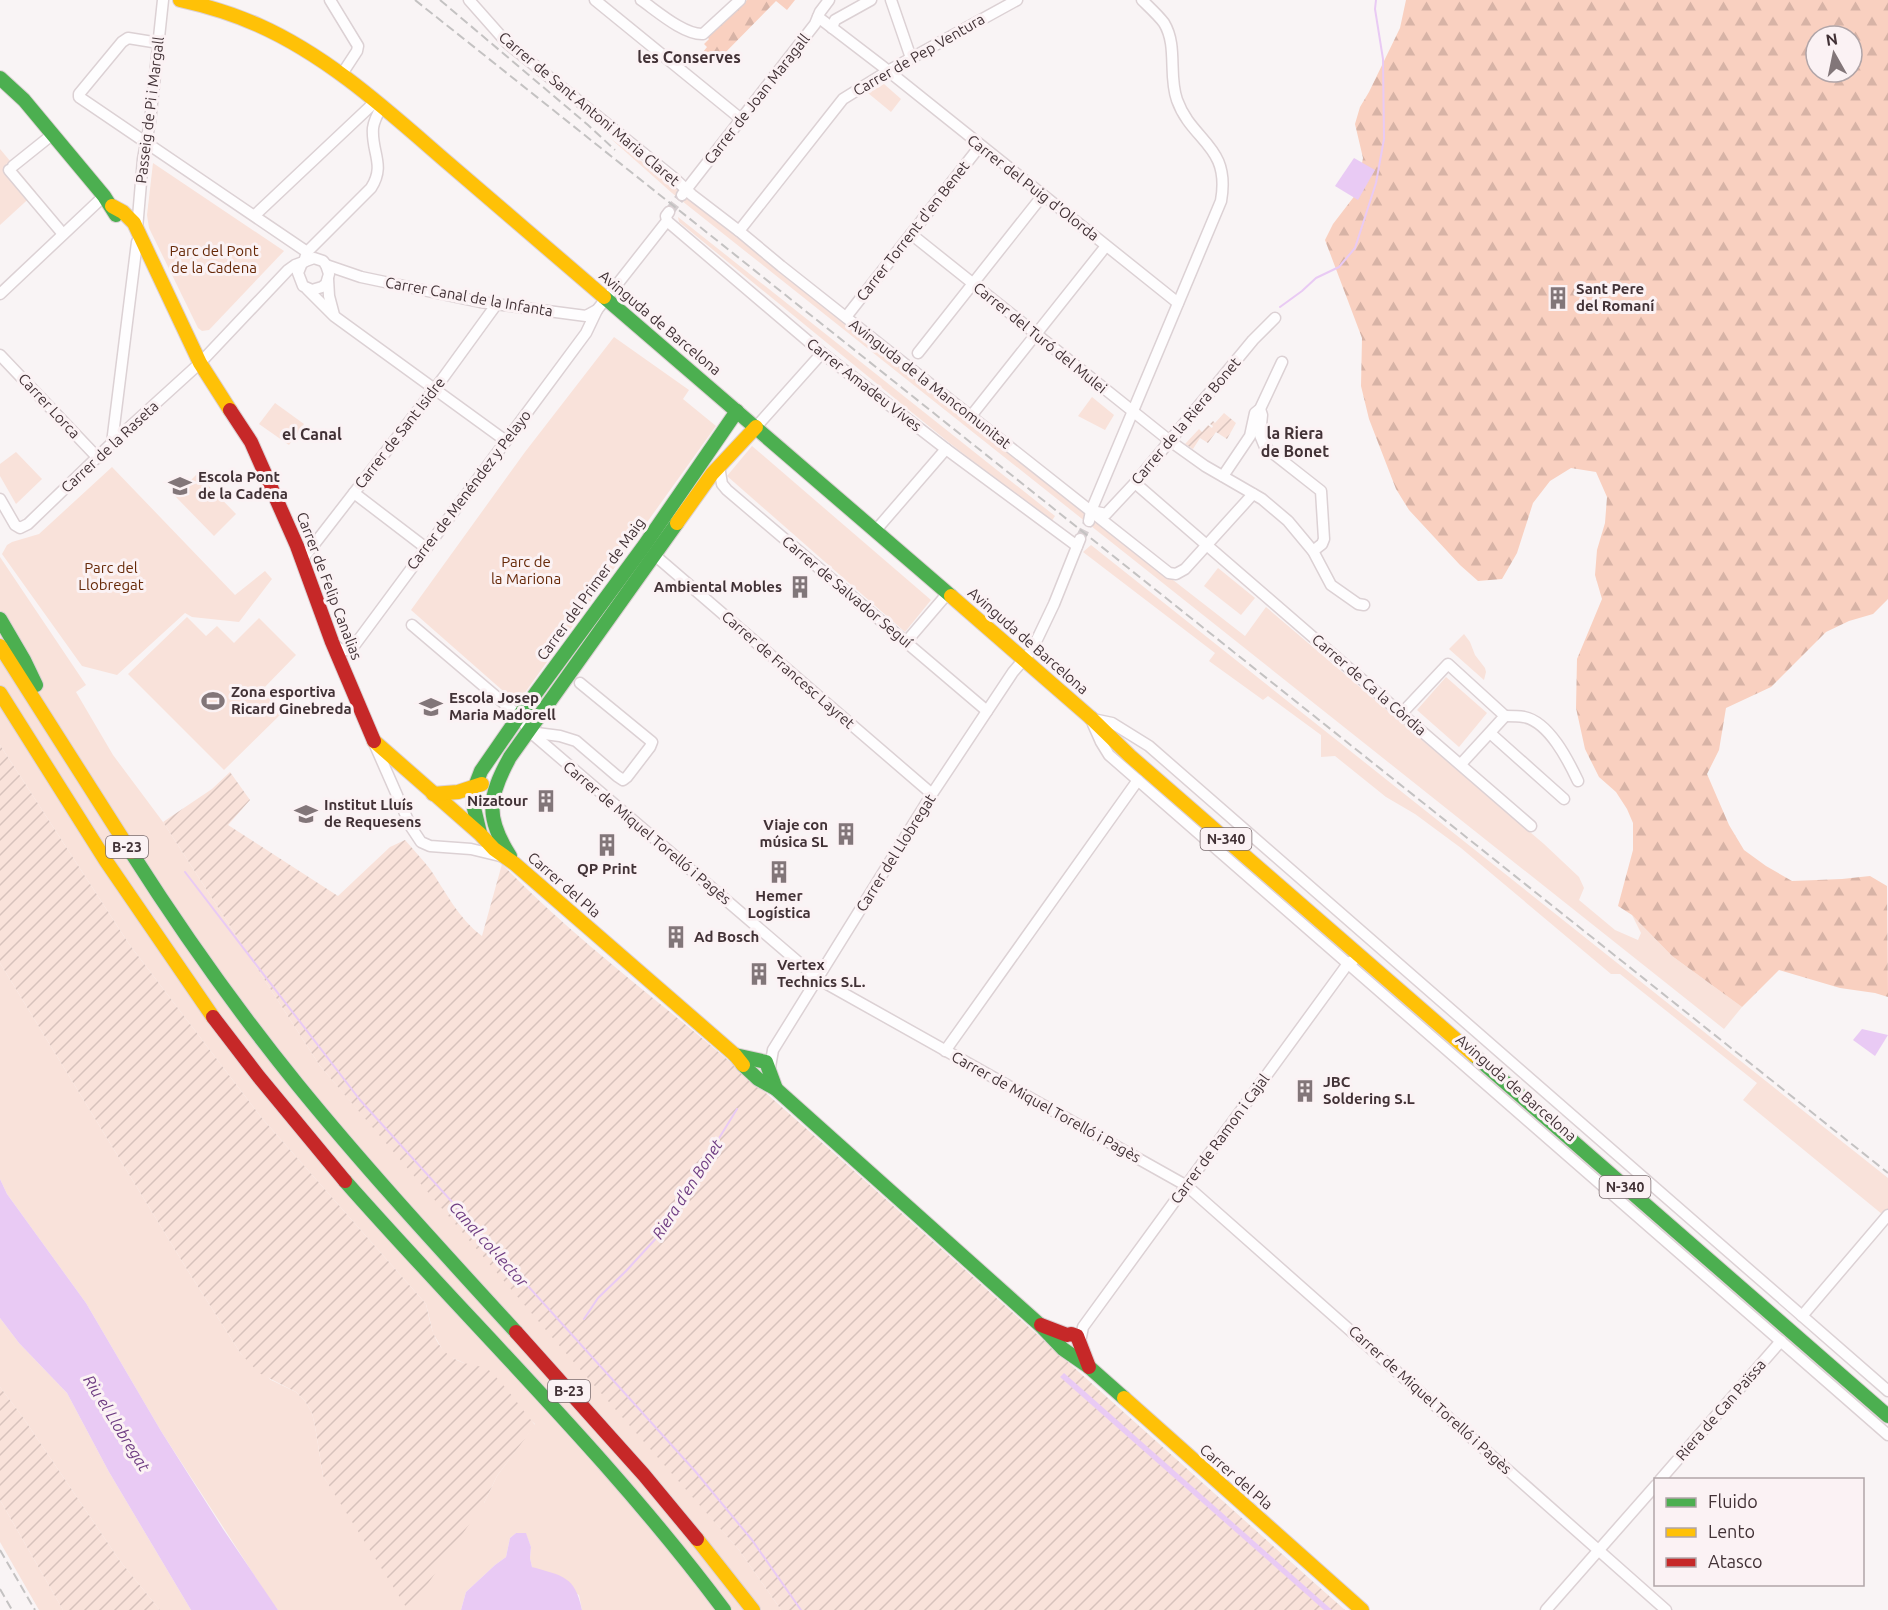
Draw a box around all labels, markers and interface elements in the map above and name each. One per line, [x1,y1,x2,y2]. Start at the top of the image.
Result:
street label: Carrer de Pep Ventura [850,10,988,99]
north arrow [1804,24,1864,84]
street label: Carrer de Sant Antoni Maria Claret [496,28,683,189]
text: N [1824,29,1839,49]
street label: Carrer de Joan Maragall [701,30,813,167]
street label: Passeig de Pi i Margall [132,35,167,184]
district label: les Conserves [637,48,741,66]
street label: Carrer del Puig d'Olorda [964,131,1102,244]
street label: Carrer Torrent d'en Benet [853,157,973,304]
park label: Parc del Pont de la Cadena [169,242,259,276]
street label: Avinguda de Barcelona [596,267,725,379]
street label: Carrer Canal de la Infanta [384,273,554,320]
street label: Carrer del Turó del Mulei [970,279,1110,397]
place label: Sant Pere del Romaní [1576,280,1654,314]
building icon: Sant Pere del Romaní [1545,285,1571,311]
street label: Avinguda de la Mancomunitat [846,315,1014,452]
street label: Carrer Amadeu Vives [804,335,925,435]
street label: Carrer de la Riera Bonet [1128,354,1244,488]
street label: Carrer Lorca [15,370,84,442]
street label: Carrer de Sant Isidre [351,374,448,492]
street label: Carrer de la Raseta [58,397,162,496]
street label: Carrer de Menéndez y Pelayo [403,407,534,573]
district label: la Riera de Bonet [1261,424,1329,460]
district label: el Canal [282,425,342,443]
place label: Escola Pont de la Cadena [198,468,288,502]
school or university icon: Escola Pont de la Cadena [167,473,193,499]
street label: Carrer de Felip Canalias [293,509,366,662]
street label: Carrer del Primer de Maig [533,514,648,663]
street label: Carrer de Salvador Seguí [779,532,916,651]
park label: Parc de la Mariona [491,553,561,587]
park label: Parc del Llobregat [78,559,144,593]
building icon: Ambiental Mobles [787,574,813,600]
place label: Ambiental Mobles [654,578,782,595]
street label: Avinguda de Barcelona [965,584,1092,697]
street label: Carrer de Francesc Layret [718,607,858,732]
street label: Carrer de Ca la Còrdia [1309,631,1430,739]
place label: Zona esportiva Ricard Ginebreda [231,683,352,717]
sports icon: Zona esportiva Ricard Ginebreda [200,688,226,714]
place label: Escola Josep Maria Madorell [449,689,556,723]
school or university icon: Escola Josep Maria Madorell [418,694,444,720]
street label: Carrer de Miquel Torelló i Pagès [560,758,734,908]
building icon: Nizatour [533,788,559,814]
street label: Carrer del Llobregat [852,791,939,915]
place label: Nizatour [467,792,529,809]
place label: Institut Lluís de Requesens [324,796,421,830]
school or university icon: Institut Lluís de Requesens [293,801,319,827]
place label: Viaje con música SL [760,816,828,850]
building icon: Viaje con música SL [833,821,859,847]
road number: N-340 [1200,828,1252,850]
building icon: QP Print [594,832,620,858]
road number: B-23 [106,836,148,858]
street label: Carrer del Pla [525,848,604,921]
building icon: Hemer Logística [766,859,792,885]
place label: QP Print [577,860,637,877]
place label: Hemer Logística [747,887,811,921]
building icon: Ad Bosch [663,924,689,950]
place label: Ad Bosch [694,928,759,945]
place label: Vertex Technics S.L. [777,956,866,990]
building icon: Vertex Technics S.L. [746,961,772,987]
street label: Avinguda de Barcelona [1453,1031,1580,1144]
street label: Carrer de Miquel Torelló i Pagès [949,1047,1144,1166]
street label: Carrer de Ramon i Cajal [1167,1070,1272,1207]
place label: JBC Soldering S.L [1323,1073,1415,1107]
building icon: JBC Soldering S.L [1292,1078,1318,1104]
water label: Riera d'en Bonet [648,1135,726,1242]
road number: N-340 [1600,1176,1650,1198]
water label: Canal col·lector [446,1198,533,1291]
street label: Carrer de Miquel Torelló i Pagès [1345,1322,1515,1477]
street label: Riera de Can Païssa [1672,1356,1769,1464]
water label: Riu el Llobregat [80,1372,154,1475]
road number: B-23 [548,1380,590,1402]
street label: Carrer del Pla [1197,1440,1276,1513]
legend [1654,1478,1864,1586]
text: Fluido [1708,1491,1758,1511]
text: Lento [1708,1521,1755,1541]
text: Atasco [1708,1551,1763,1571]

